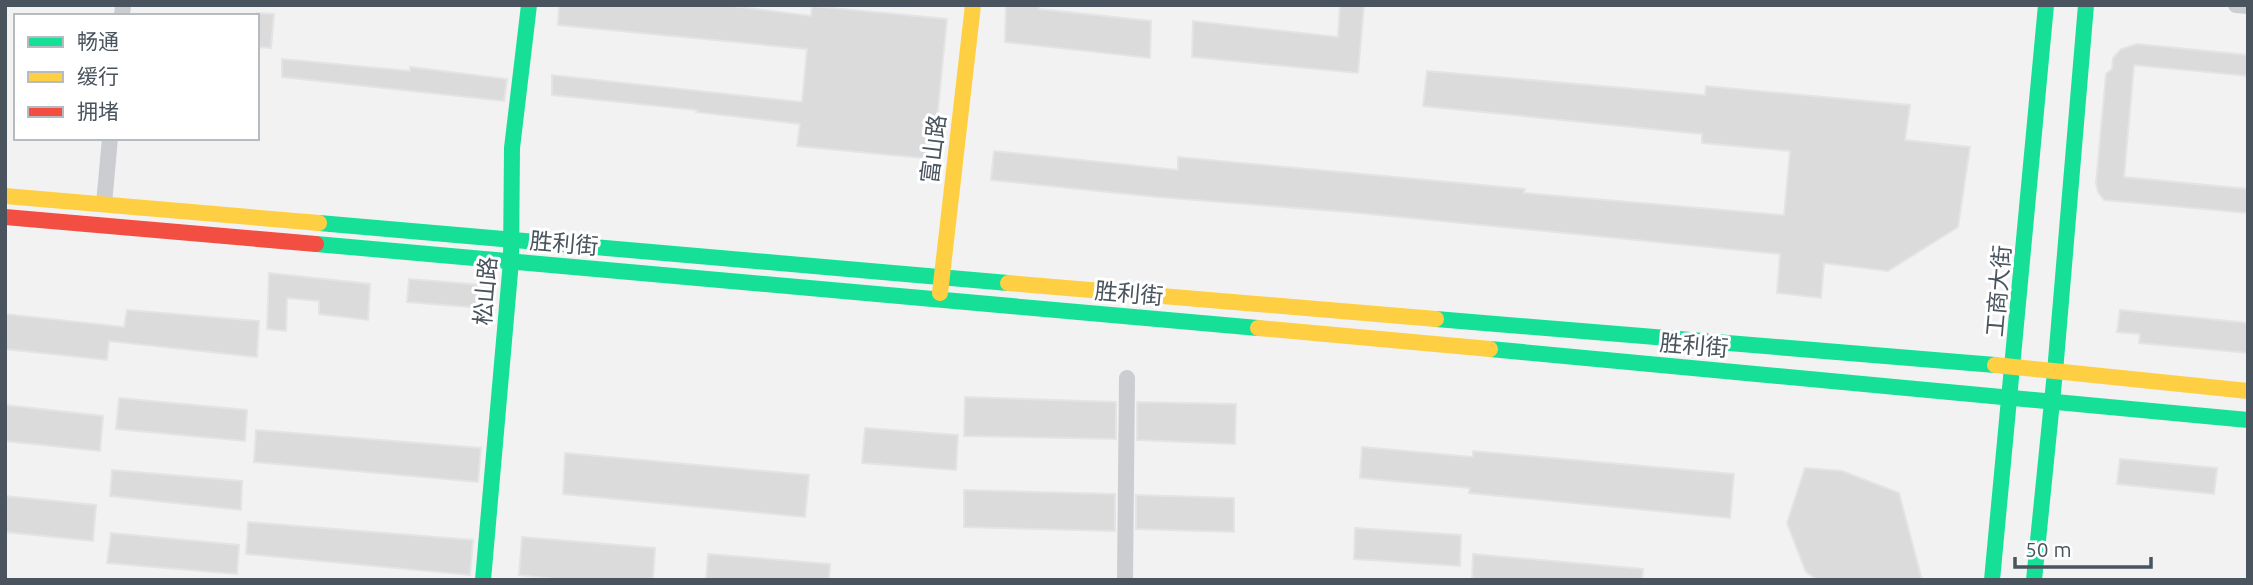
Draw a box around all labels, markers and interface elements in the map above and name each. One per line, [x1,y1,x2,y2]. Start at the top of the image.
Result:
legend [14,14,259,140]
text: 畅通 [77,29,119,53]
text: 缓行 [77,64,119,88]
text: 拥堵 [77,99,119,123]
street label: 富山路 [916,113,950,185]
street label: 胜利街 [529,228,599,258]
street label: 工商大街 [1982,244,2014,338]
street label: 松山路 [470,256,500,326]
street label: 胜利街 [1094,278,1164,308]
street label: 胜利街 [1659,330,1729,360]
scale bar [2015,526,2152,570]
text: 50 m [2025,537,2072,561]

